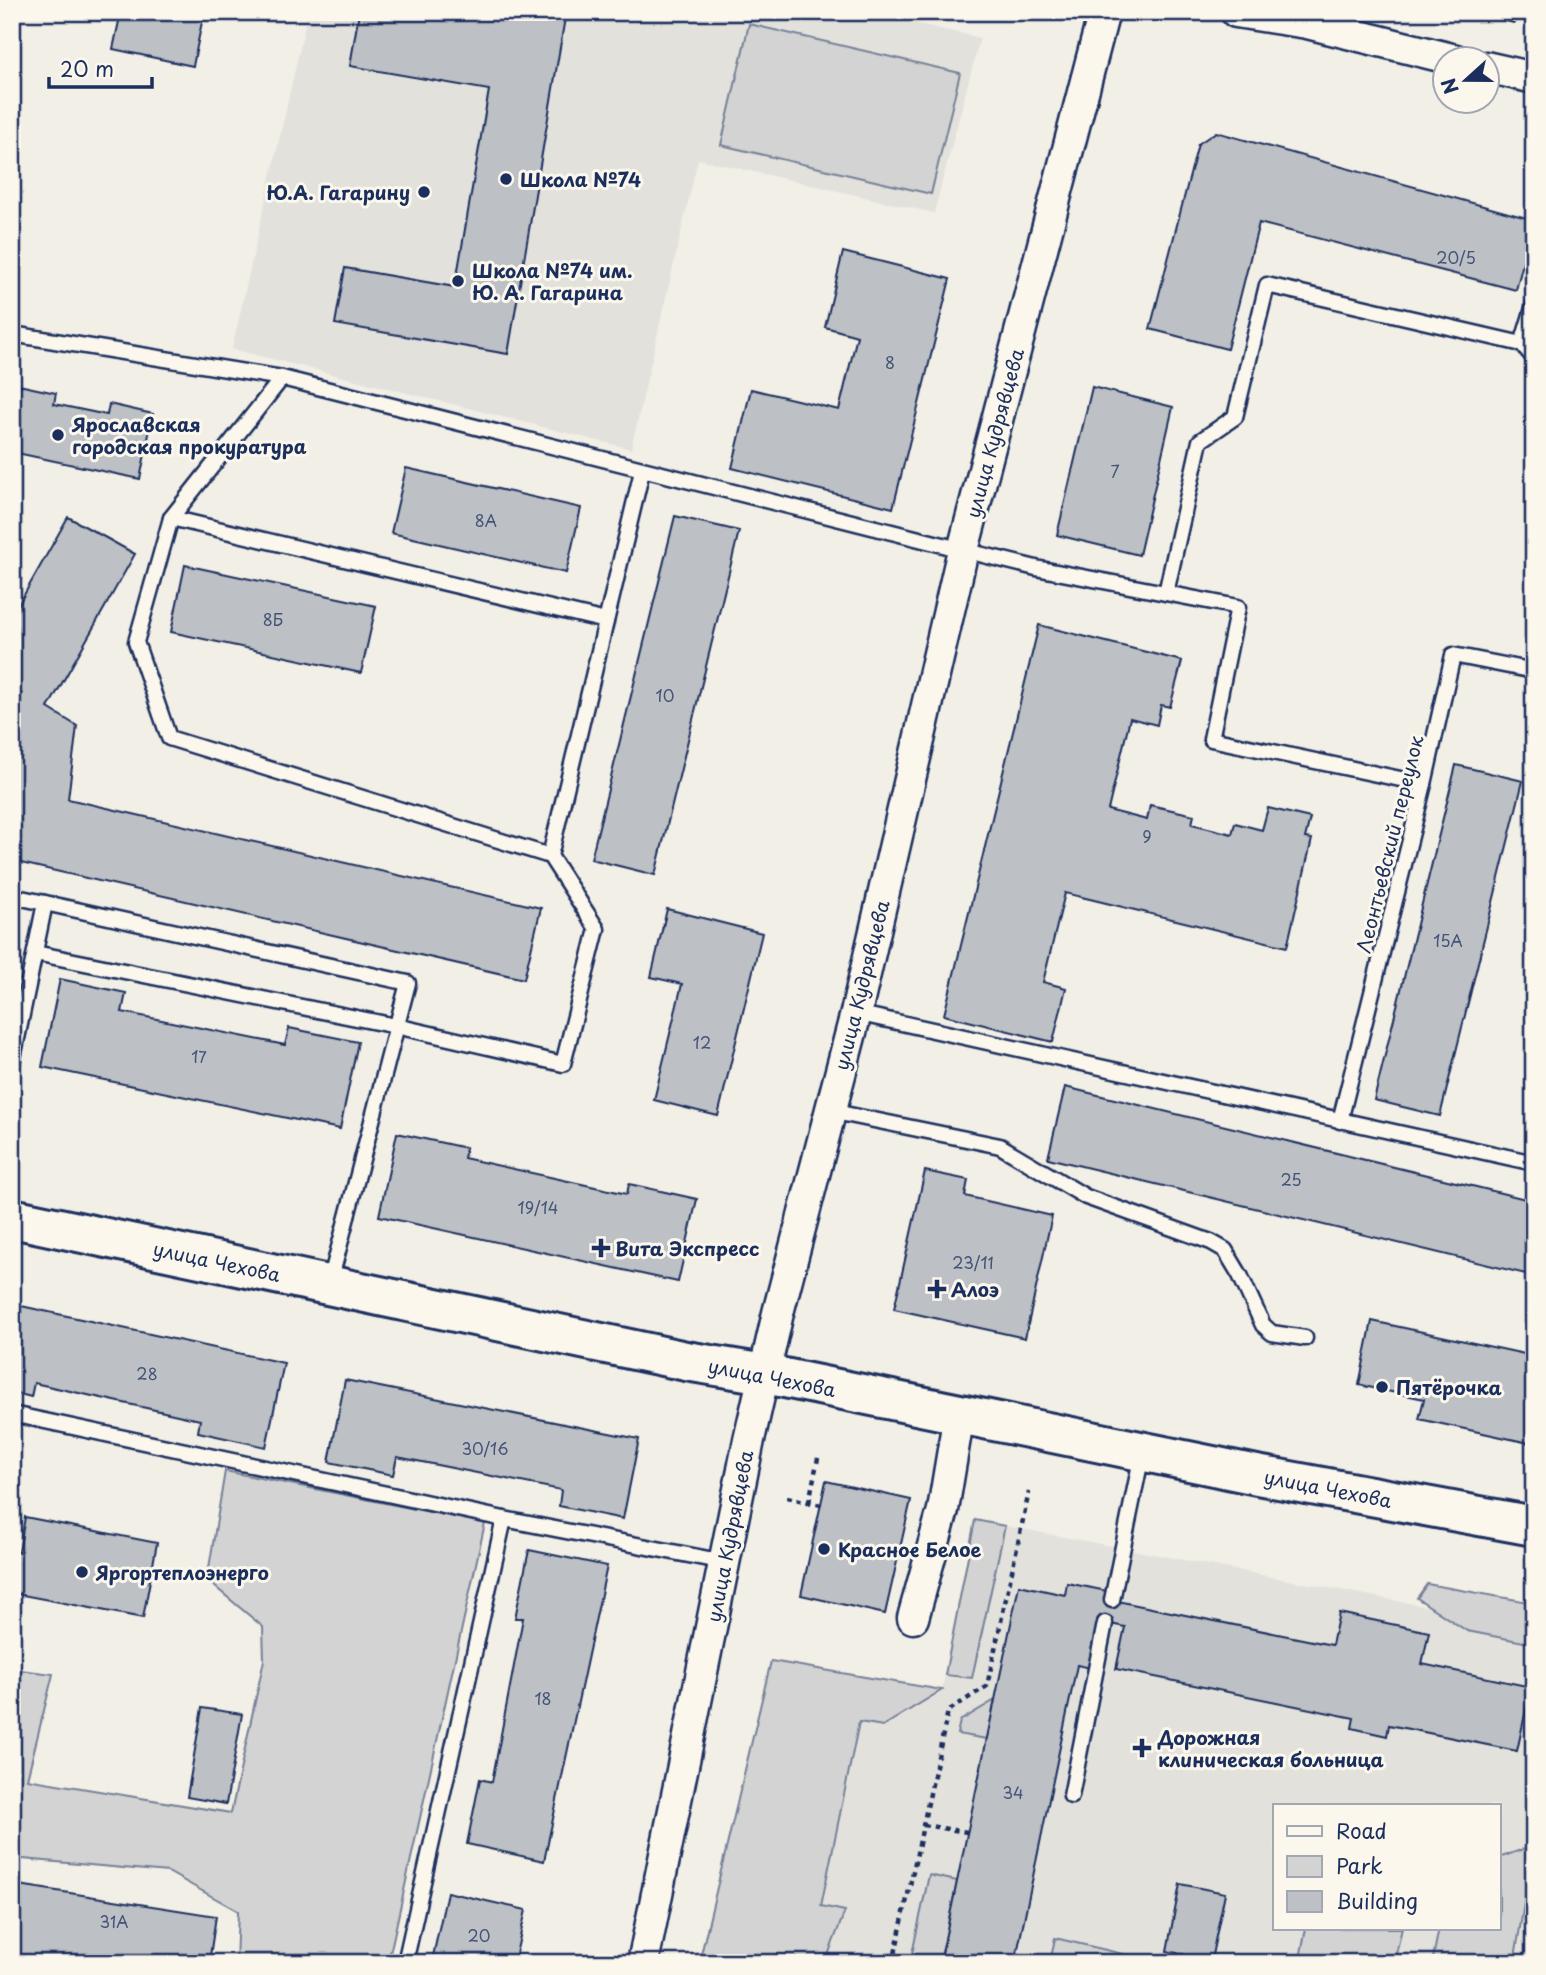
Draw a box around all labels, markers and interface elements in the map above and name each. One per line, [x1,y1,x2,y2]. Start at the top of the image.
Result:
scale bar [49,46,152,90]
north arrow [1430,46,1500,116]
text: 20 m [60,52,114,84]
text: N [1433,74,1465,98]
place label: Школа №74 [520,165,641,193]
marker: Школа №74 [498,171,514,187]
place label: Ю.А. Гагарину [266,178,410,206]
marker: Ю.А. Гагарину [416,184,432,200]
house number: 20/5 [1436,245,1476,269]
place label: Школа №74 им. Ю. А. Гагарина [472,256,633,306]
marker: Школа №74 им. Ю. А. Гагарина [450,273,466,289]
street label: улица Кудрявцева [958,345,1030,521]
house number: 8 [885,350,895,374]
place label: Ярославская городская прокуратура [71,410,307,460]
marker: Ярославская городская прокуратура [50,427,66,443]
house number: 7 [1110,459,1120,483]
house number: 8А [475,508,497,532]
house number: 8Б [263,607,283,631]
house number: 10 [656,683,674,707]
street label: Леонтьевский переулок [1348,732,1430,956]
house number: 9 [1142,824,1152,848]
street label: улица Кудрявцева [826,897,896,1073]
house number: 15А [1433,928,1463,952]
house number: 12 [693,1030,711,1054]
house number: 17 [191,1044,207,1068]
house number: 25 [1280,1167,1302,1191]
house number: 19/14 [518,1195,558,1219]
street label: улица Чехова [151,1234,283,1288]
place label: Вита Экспресс [615,1234,759,1262]
marker: Вита Экспресс [593,1240,609,1256]
house number: 23/11 [952,1250,994,1274]
place label: Алоэ [951,1275,999,1303]
marker: Алоэ [929,1281,945,1297]
street label: улица Чехова [706,1351,838,1403]
house number: 28 [136,1361,158,1385]
place label: Пятёрочка [1396,1373,1502,1401]
marker: Пятёрочка [1374,1379,1390,1395]
house number: 30/16 [461,1436,509,1460]
street label: улица Кудрявцева [699,1448,759,1624]
street label: улица Чехова [1262,1462,1394,1514]
place label: Красное Белое [838,1535,981,1563]
marker: Красное Белое [816,1541,832,1557]
place label: Яргортеплоэнерго [95,1558,269,1586]
marker: Яргортеплоэнерго [74,1564,90,1580]
house number: 18 [534,1686,552,1710]
place label: Дорожная клиническая больница [1157,1723,1384,1773]
marker: Дорожная клиническая больница [1132,1738,1152,1758]
house number: 34 [1002,1780,1024,1804]
legend [1273,1804,1500,1930]
text: Road [1336,1814,1387,1846]
text: Park [1336,1849,1383,1881]
text: Building [1336,1884,1418,1916]
house number: 31А [99,1909,129,1933]
house number: 20 [468,1923,490,1947]

